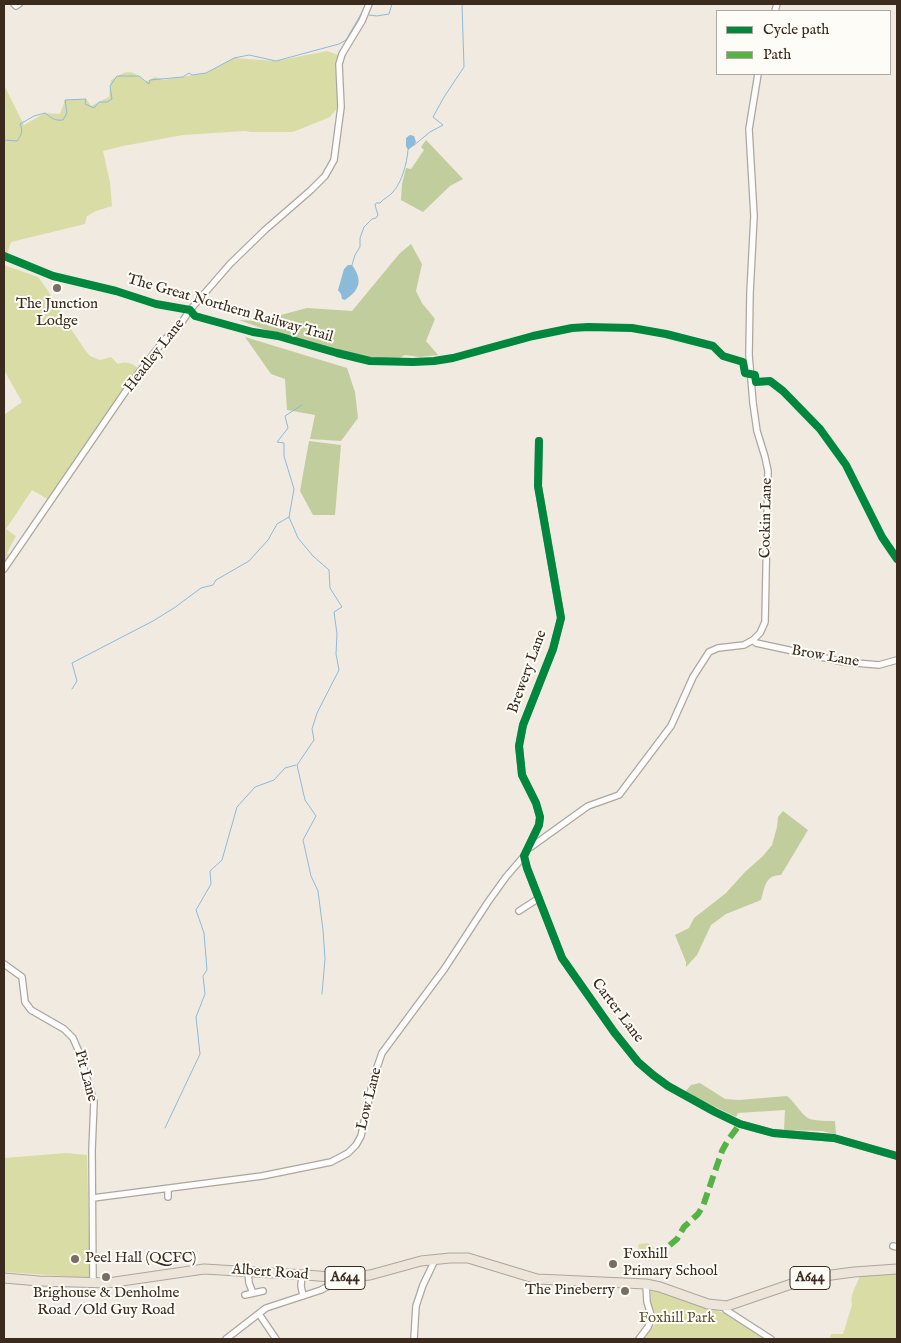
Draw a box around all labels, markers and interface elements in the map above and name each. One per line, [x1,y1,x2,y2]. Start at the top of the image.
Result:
legend [716,10,891,75]
text: Cycle path [763,20,829,39]
text: Path [763,45,791,64]
street label: The Great Northern Railway Trail [125,271,335,347]
marker: The Junction Lodge [51,282,63,294]
place label: The Junction Lodge [16,296,98,331]
street label: Headley Lane [121,316,189,396]
street label: Cockin Lane [757,478,777,558]
street label: Brewery Lane [505,628,551,716]
street label: Brow Lane [790,642,860,672]
street label: Carter Lane [587,975,647,1047]
street label: Pit Lane [69,1048,101,1104]
street label: Low Lane [354,1066,386,1132]
place label: Foxhill Primary School [623,1246,718,1281]
place label: Peel Hall (QCFC) [85,1250,196,1268]
marker: Peel Hall (QCFC) [69,1253,81,1265]
marker: Foxhill Primary School [607,1258,619,1270]
street label: Albert Road [231,1261,309,1285]
road number: A644 [325,1266,365,1290]
road number: A644 [790,1266,830,1290]
marker: Brighouse & Denholme Road / Old Guy Road [100,1271,112,1283]
place label: The Pineberry [525,1282,615,1300]
place label: Brighouse & Denholme Road / Old Guy Road [33,1285,179,1320]
marker: The Pineberry [619,1285,631,1297]
park label: Foxhill Park [639,1310,715,1328]

